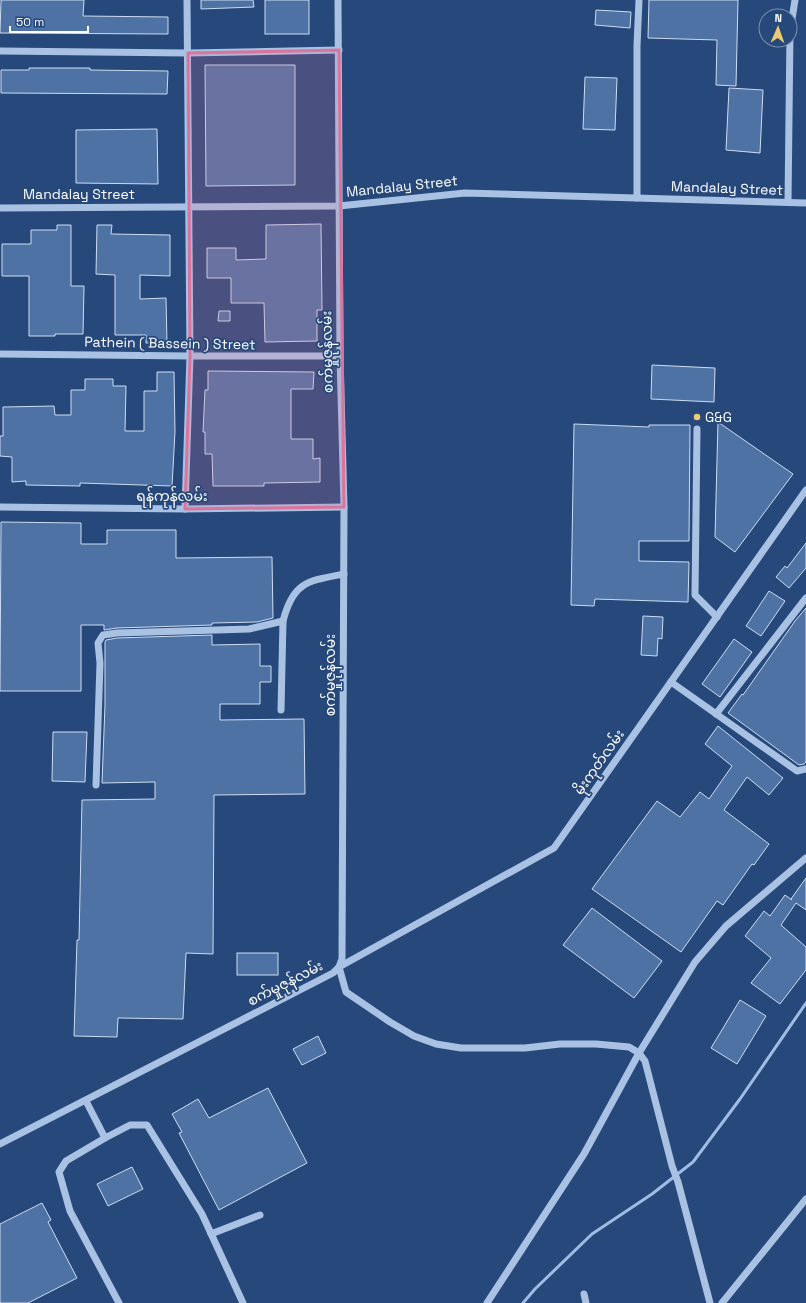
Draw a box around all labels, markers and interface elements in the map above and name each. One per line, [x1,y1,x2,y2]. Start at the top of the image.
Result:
scale bar [10,8,88,34]
north arrow [758,8,798,48]
text: N [774,11,782,25]
text: 50 m [16,14,44,30]
street label: Mandalay Street [345,171,459,201]
street label: Mandalay Street [671,177,783,199]
street label: Mandalay Street [23,185,135,203]
street label: စက်မှုဇုန်လမ်း [316,311,340,393]
street label: Pathein ( Bassein ) Street [84,333,256,353]
place label: G&G [705,408,732,426]
marker: G&G [692,412,702,422]
street label: ရန်ကုန်လမ်း [136,486,208,508]
street label: စက်မှုဇုန်လမ်း [320,634,342,716]
street label: မိုးကုတ်လမ်း [569,725,631,800]
street label: စက်မှုဇုန်လမ်း [244,955,327,1012]

